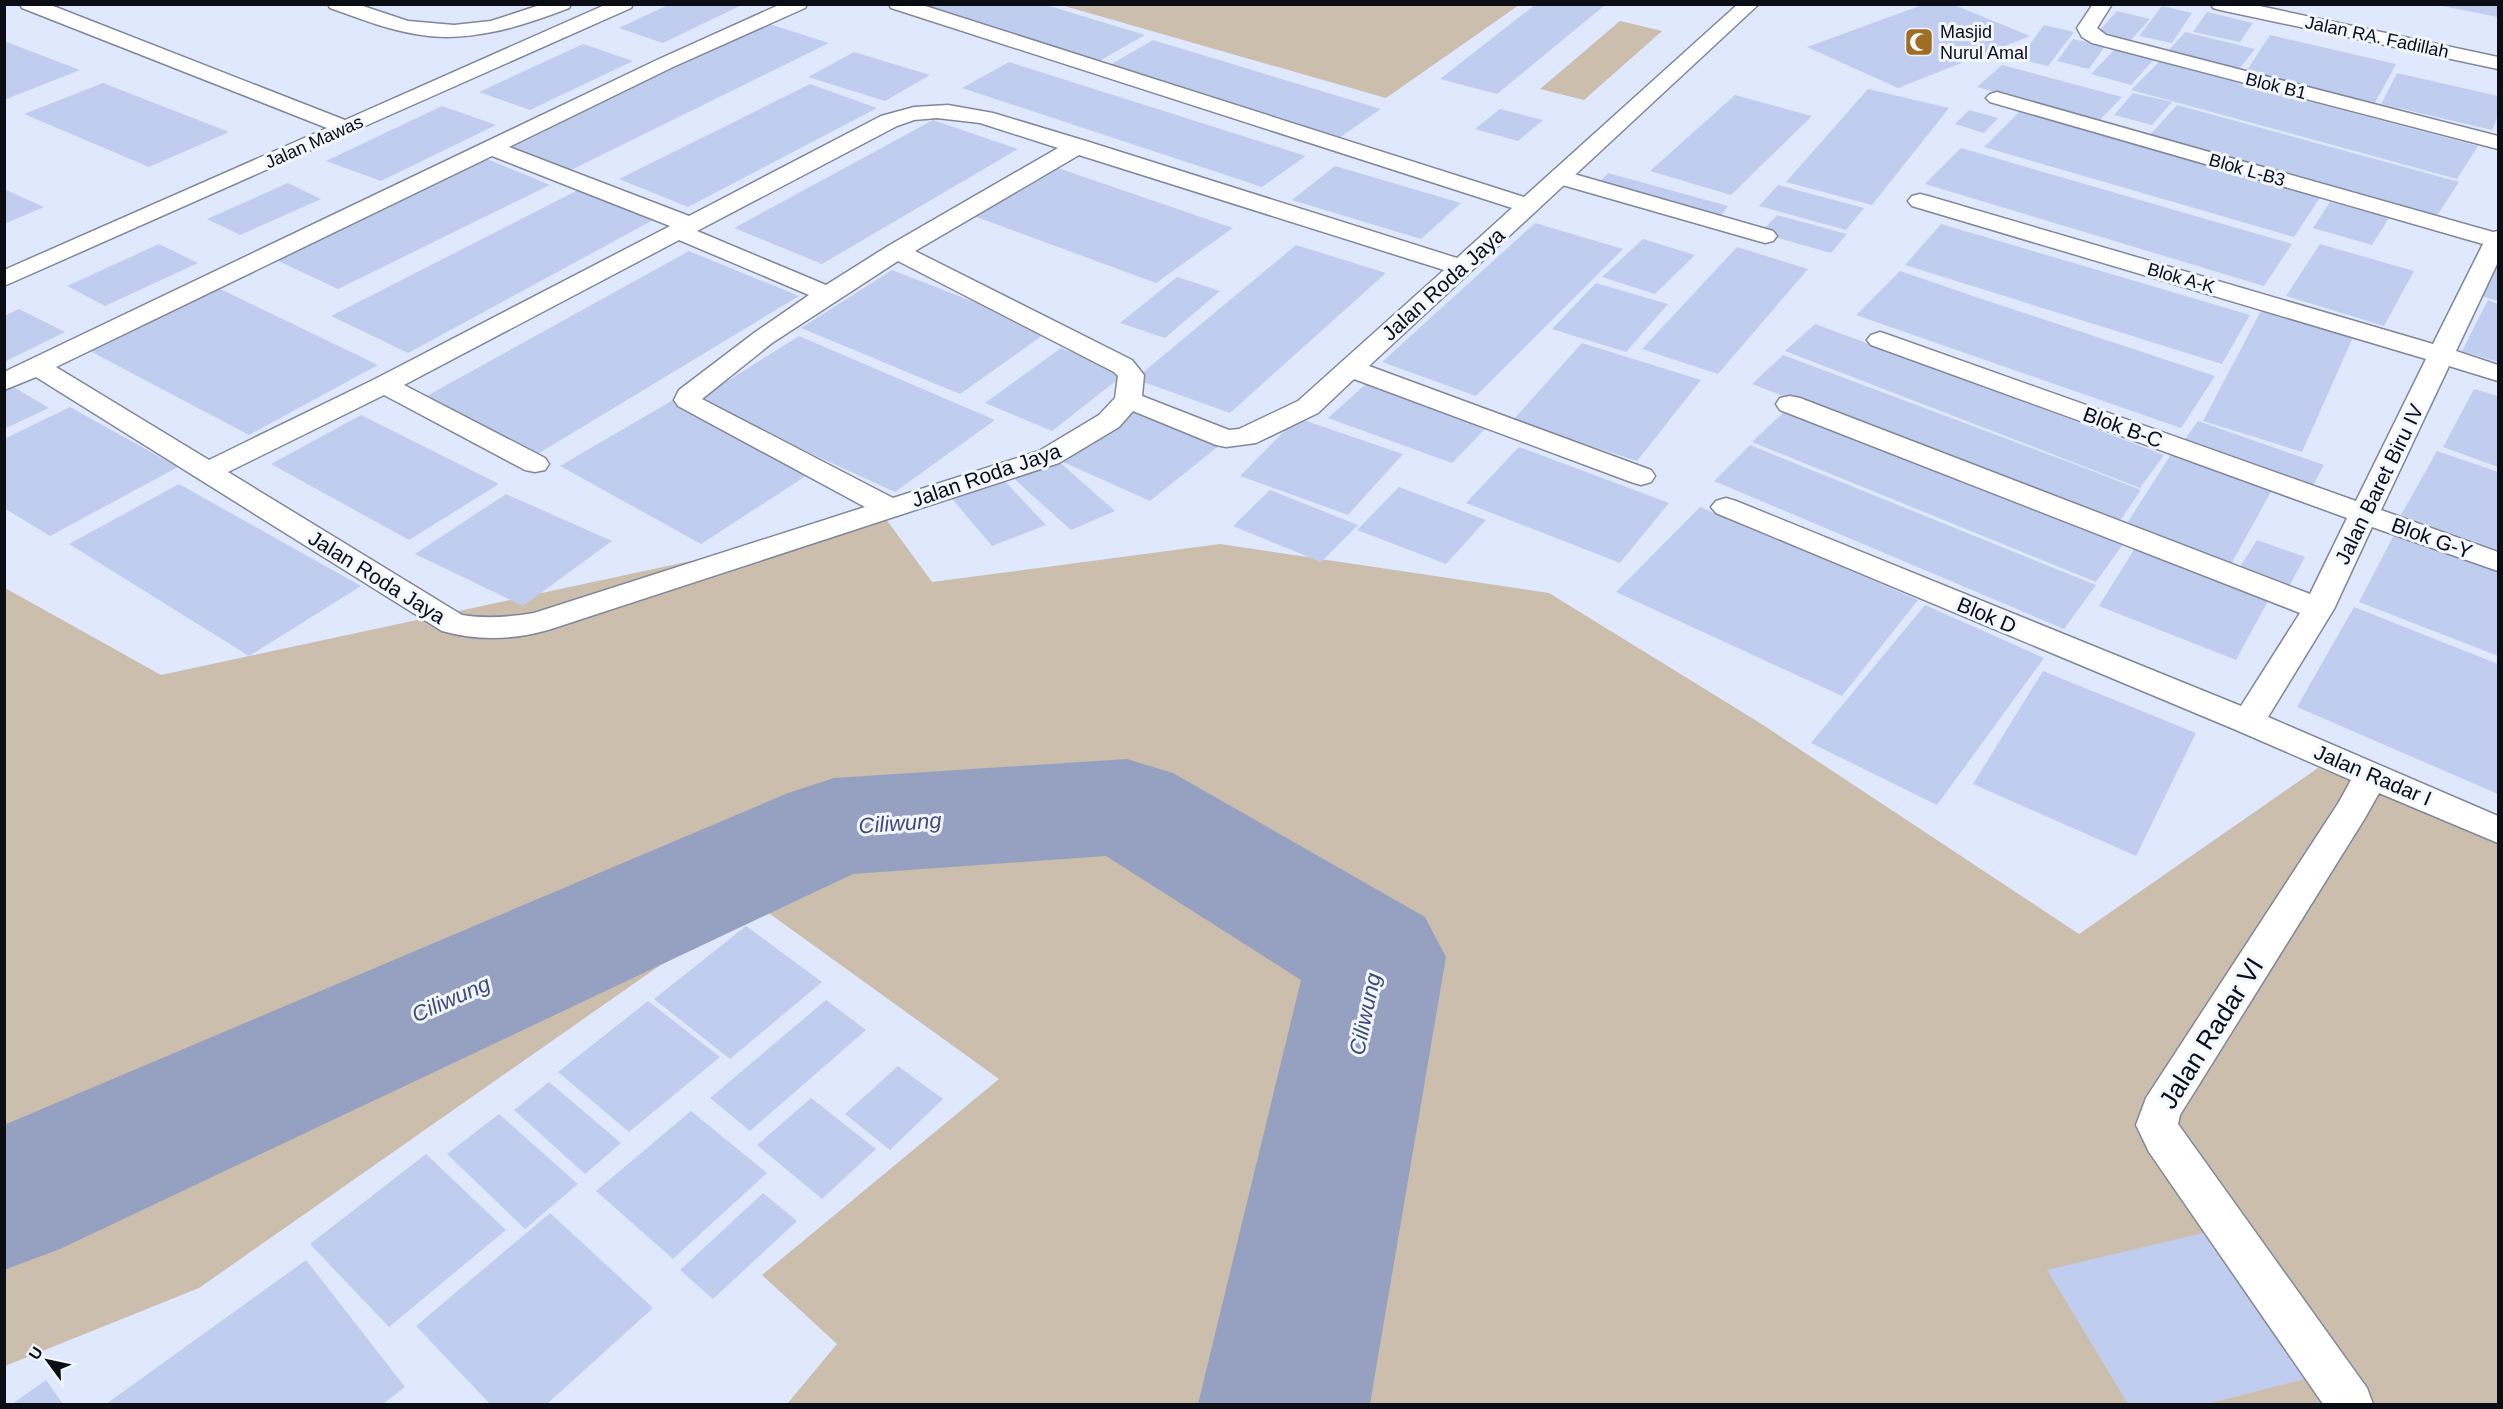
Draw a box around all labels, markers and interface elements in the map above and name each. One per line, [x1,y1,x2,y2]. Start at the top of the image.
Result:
street label: Jalan RA. Fadillah [2303,12,2451,62]
place label: Masjid Nurul Amal [1940,22,2028,63]
mosque icon: Masjid Nurul Amal [1903,26,1935,58]
street label: Blok B1 [2243,69,2309,103]
street label: Jalan Mawas [262,112,366,172]
street label: Blok L-B3 [2207,150,2287,190]
street label: Jalan Roda Jaya [1377,223,1509,345]
street label: Blok A-K [2145,259,2217,297]
street label: Jalan Baret Biru IV [2330,400,2428,568]
street label: Blok B-C [2080,402,2166,452]
street label: Jalan Roda Jaya [908,439,1064,511]
street label: Blok G-Y [2389,513,2475,563]
street label: Jalan Roda Jaya [305,526,450,628]
street label: Blok D [1954,592,2020,638]
street label: Jalan Radar I [2311,740,2435,810]
water label: Ciliwung [858,808,943,838]
street label: Jalan Radar VI [2153,952,2269,1114]
water label: Ciliwung [408,970,495,1027]
water label: Ciliwung [1344,970,1386,1057]
north arrow [18,1331,78,1391]
text: U [26,1344,46,1363]

